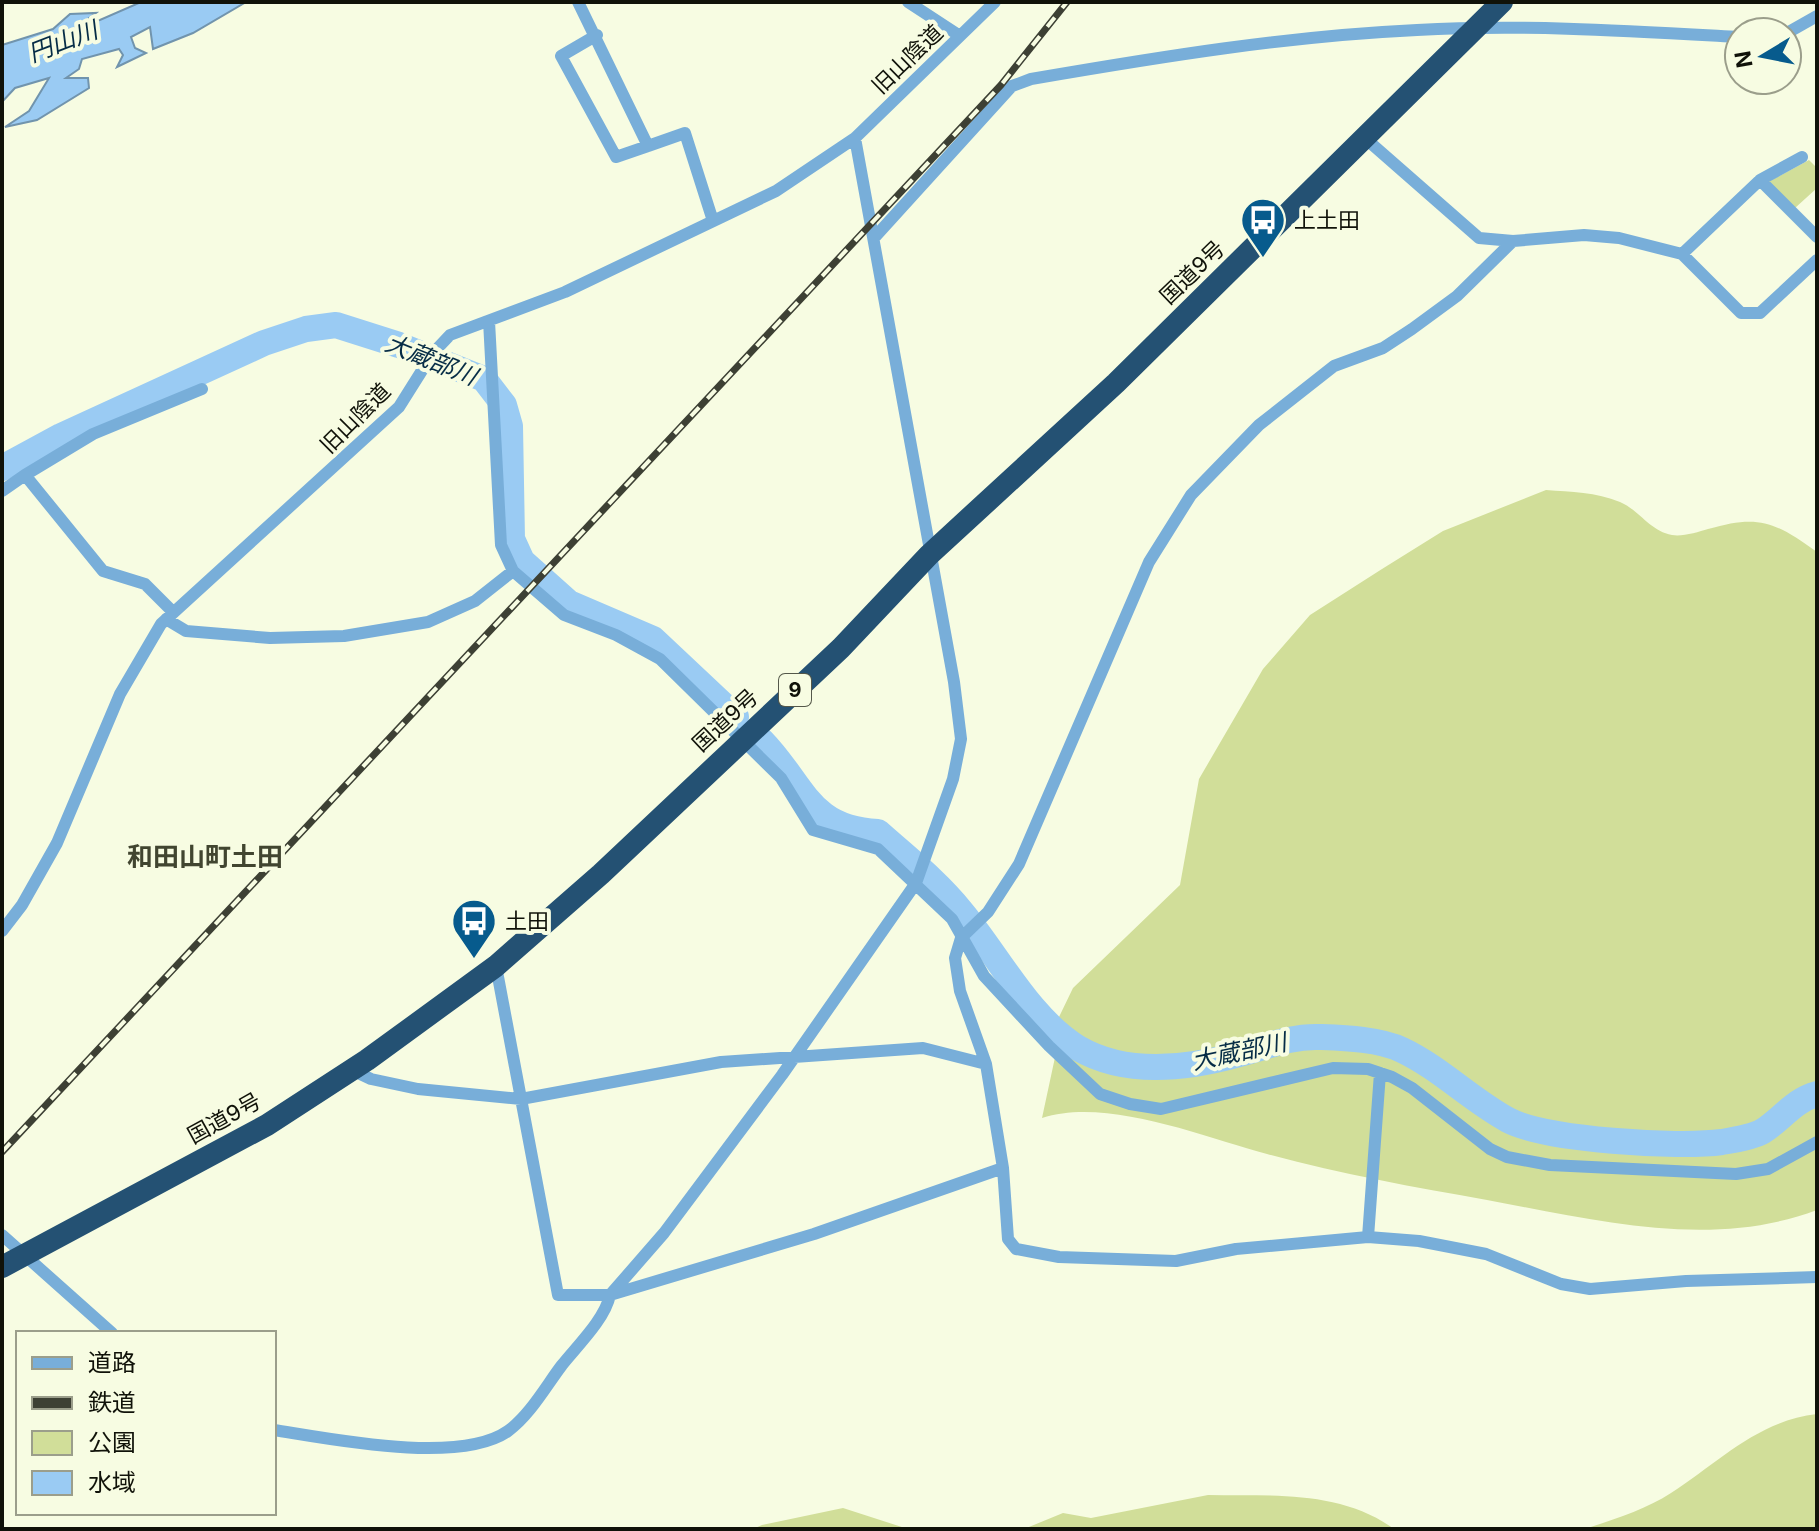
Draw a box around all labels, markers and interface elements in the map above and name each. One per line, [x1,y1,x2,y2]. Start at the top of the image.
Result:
water label: 円山川 [24,14,104,68]
north arrow [1723,16,1803,96]
street label: 旧山陰道 [866,19,948,99]
text: N [1729,49,1758,70]
bus stop icon: 上土田 [1239,196,1287,259]
place label: 上土田 [1294,207,1360,233]
street label: 国道9号 [1154,235,1230,309]
water label: 大蔵部川 [381,328,484,392]
street label: 旧山陰道 [315,378,395,458]
road number: 9 [779,674,811,706]
street label: 国道9号 [687,683,763,757]
district label: 和田山町土田 [127,841,283,872]
bus stop icon: 土田 [450,897,498,960]
place label: 土田 [505,908,549,934]
water label: 大蔵部川 [1189,1027,1292,1076]
street label: 国道9号 [183,1087,265,1149]
legend [16,1331,276,1515]
text: 道路 [88,1348,136,1377]
text: 鉄道 [88,1388,136,1417]
text: 公園 [88,1428,136,1457]
text: 水域 [88,1468,136,1497]

